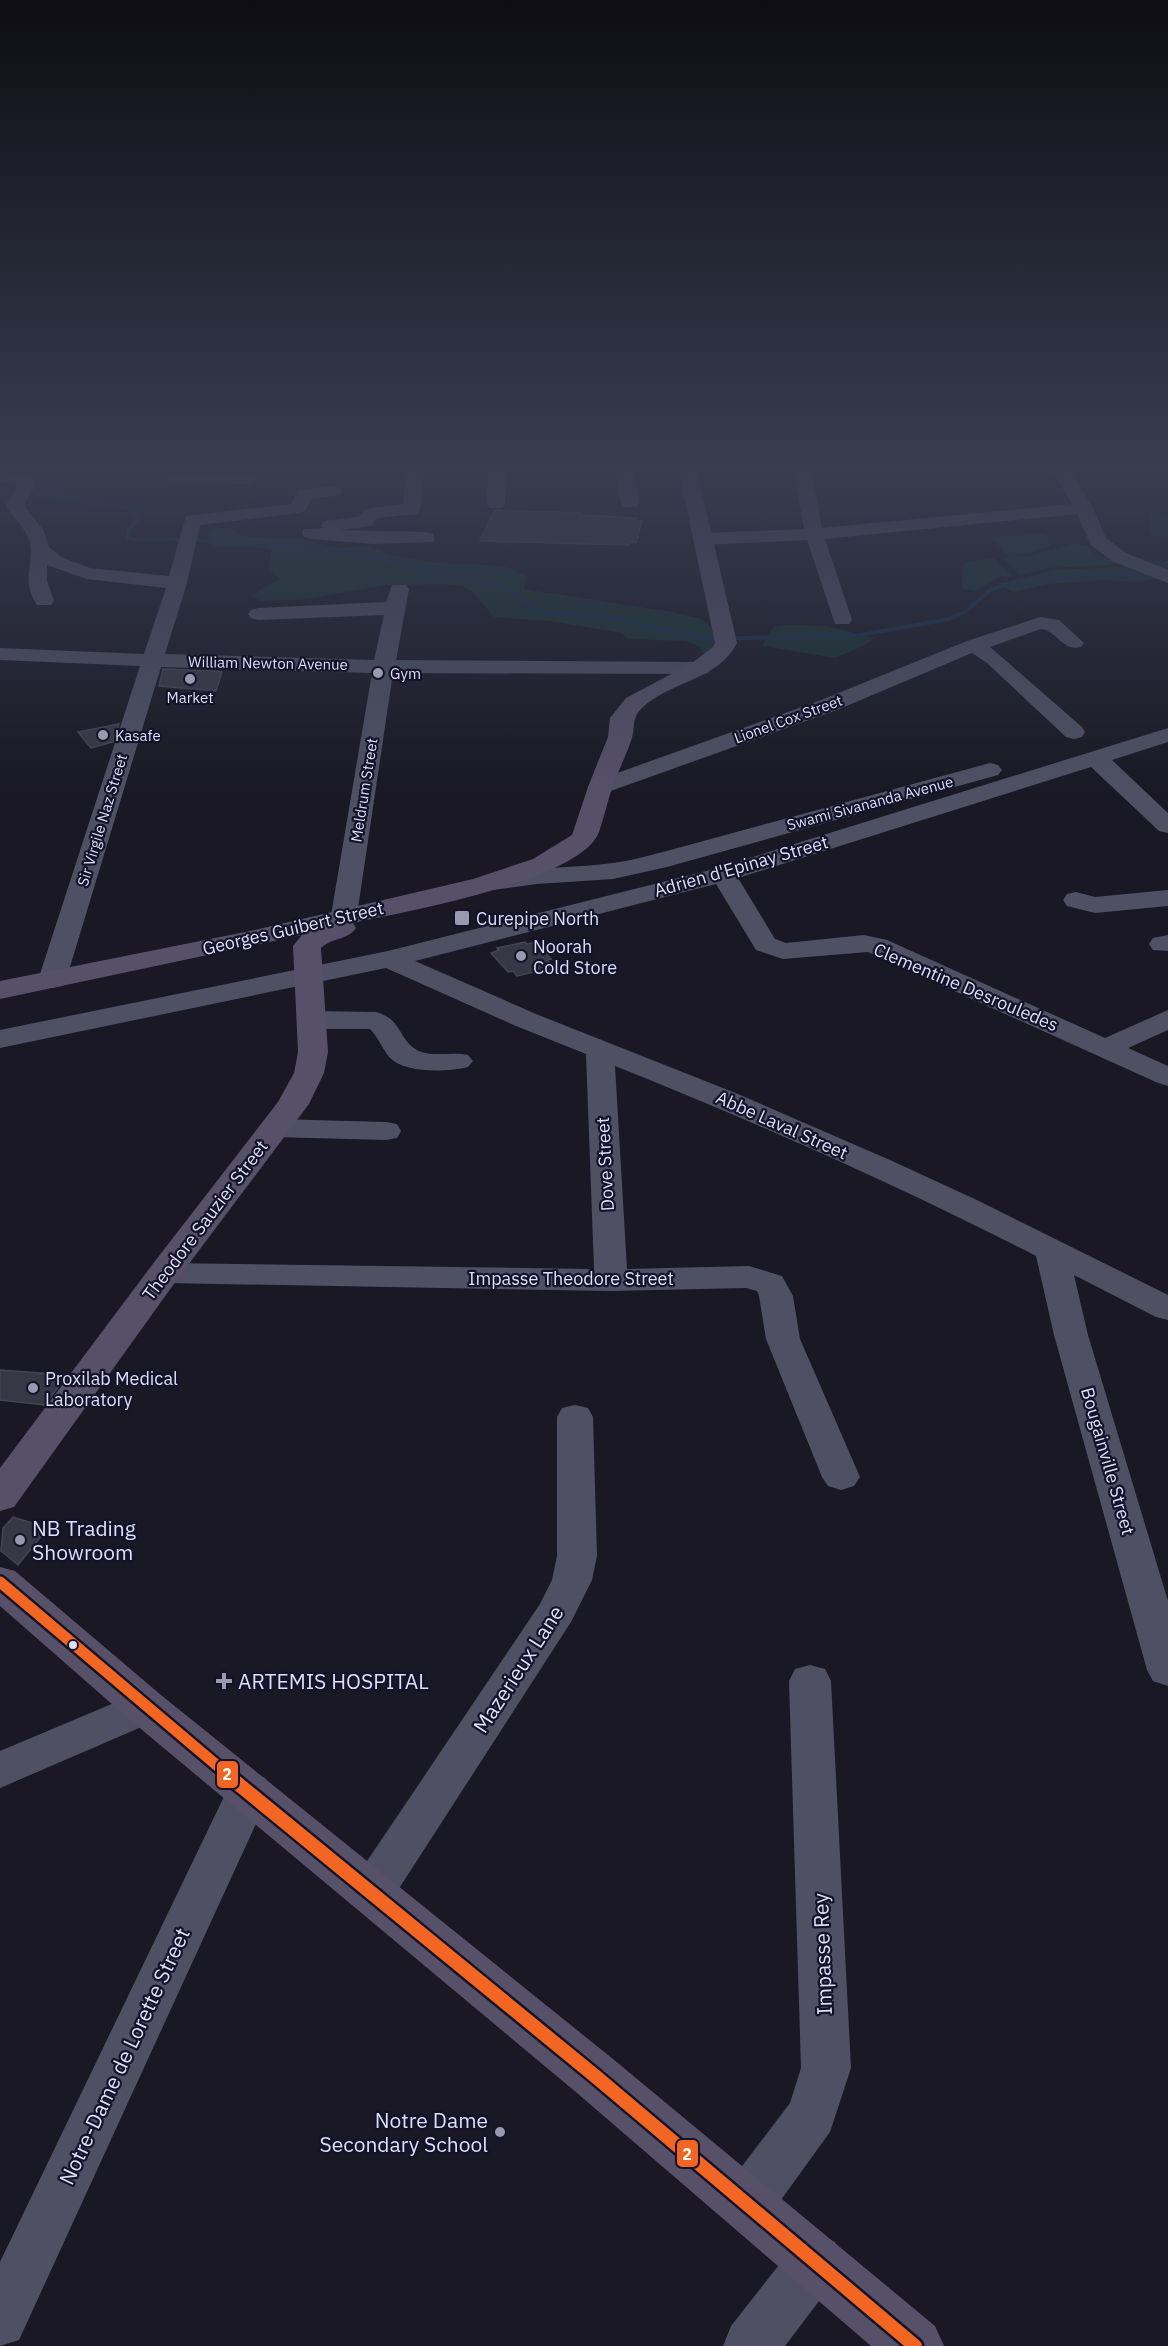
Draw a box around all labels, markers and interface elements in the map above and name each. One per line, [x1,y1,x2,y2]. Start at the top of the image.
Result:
street label: William Newton Avenue [188,652,348,674]
place label: Gym [390,664,421,683]
marker: Gym [371,666,385,680]
marker: Market [183,672,197,686]
place label: Market [167,688,213,707]
street label: Lionel Cox Street [731,691,845,747]
place label: Kasafe [115,726,161,745]
marker: Kasafe [96,728,110,742]
street label: Meldrum Street [346,737,382,843]
street label: Sir Virgile Naz Street [73,752,131,888]
street label: Swami Sivananda Avenue [785,772,955,834]
street label: Adrien d'Epinay Street [651,830,831,902]
street label: Georges Guibert Street [200,896,386,960]
place label: Curepipe North [476,907,599,930]
marker: Curepipe North [453,909,471,927]
place label: Noorah Cold Store [533,935,617,979]
street label: Clementine Desrouledes [870,938,1062,1036]
marker: Noorah Cold Store [514,949,528,963]
street label: Abbe Laval Street [713,1086,851,1164]
street label: Dove Street [591,1116,619,1212]
street label: Theodore Sauzier Street [137,1135,273,1305]
street label: Impasse Theodore Street [468,1267,674,1290]
place label: Proxilab Medical Laboratory [45,1367,178,1411]
marker: Proxilab Medical Laboratory [26,1381,40,1395]
street label: Bougainville Street [1076,1385,1140,1537]
place label: NB Trading Showroom [32,1514,136,1566]
marker: NB Trading Showroom [13,1533,27,1547]
street label: Mazerieux Lane [466,1600,570,1738]
unlabelled marker [67,1639,79,1651]
place label: ARTEMIS HOSPITAL [238,1667,429,1695]
marker: ARTEMIS HOSPITAL [215,1672,233,1690]
line badge: 2 [216,1760,239,1789]
text: 2 [222,1764,232,1784]
street label: Impasse Rey [806,1892,838,2015]
street label: Notre-Dame de Lorette Street [52,1923,196,2189]
place label: Notre Dame Secondary School [319,2106,488,2158]
marker: Notre Dame Secondary School [493,2125,507,2139]
line badge: 2 [676,2139,699,2168]
text: 2 [682,2144,692,2164]

